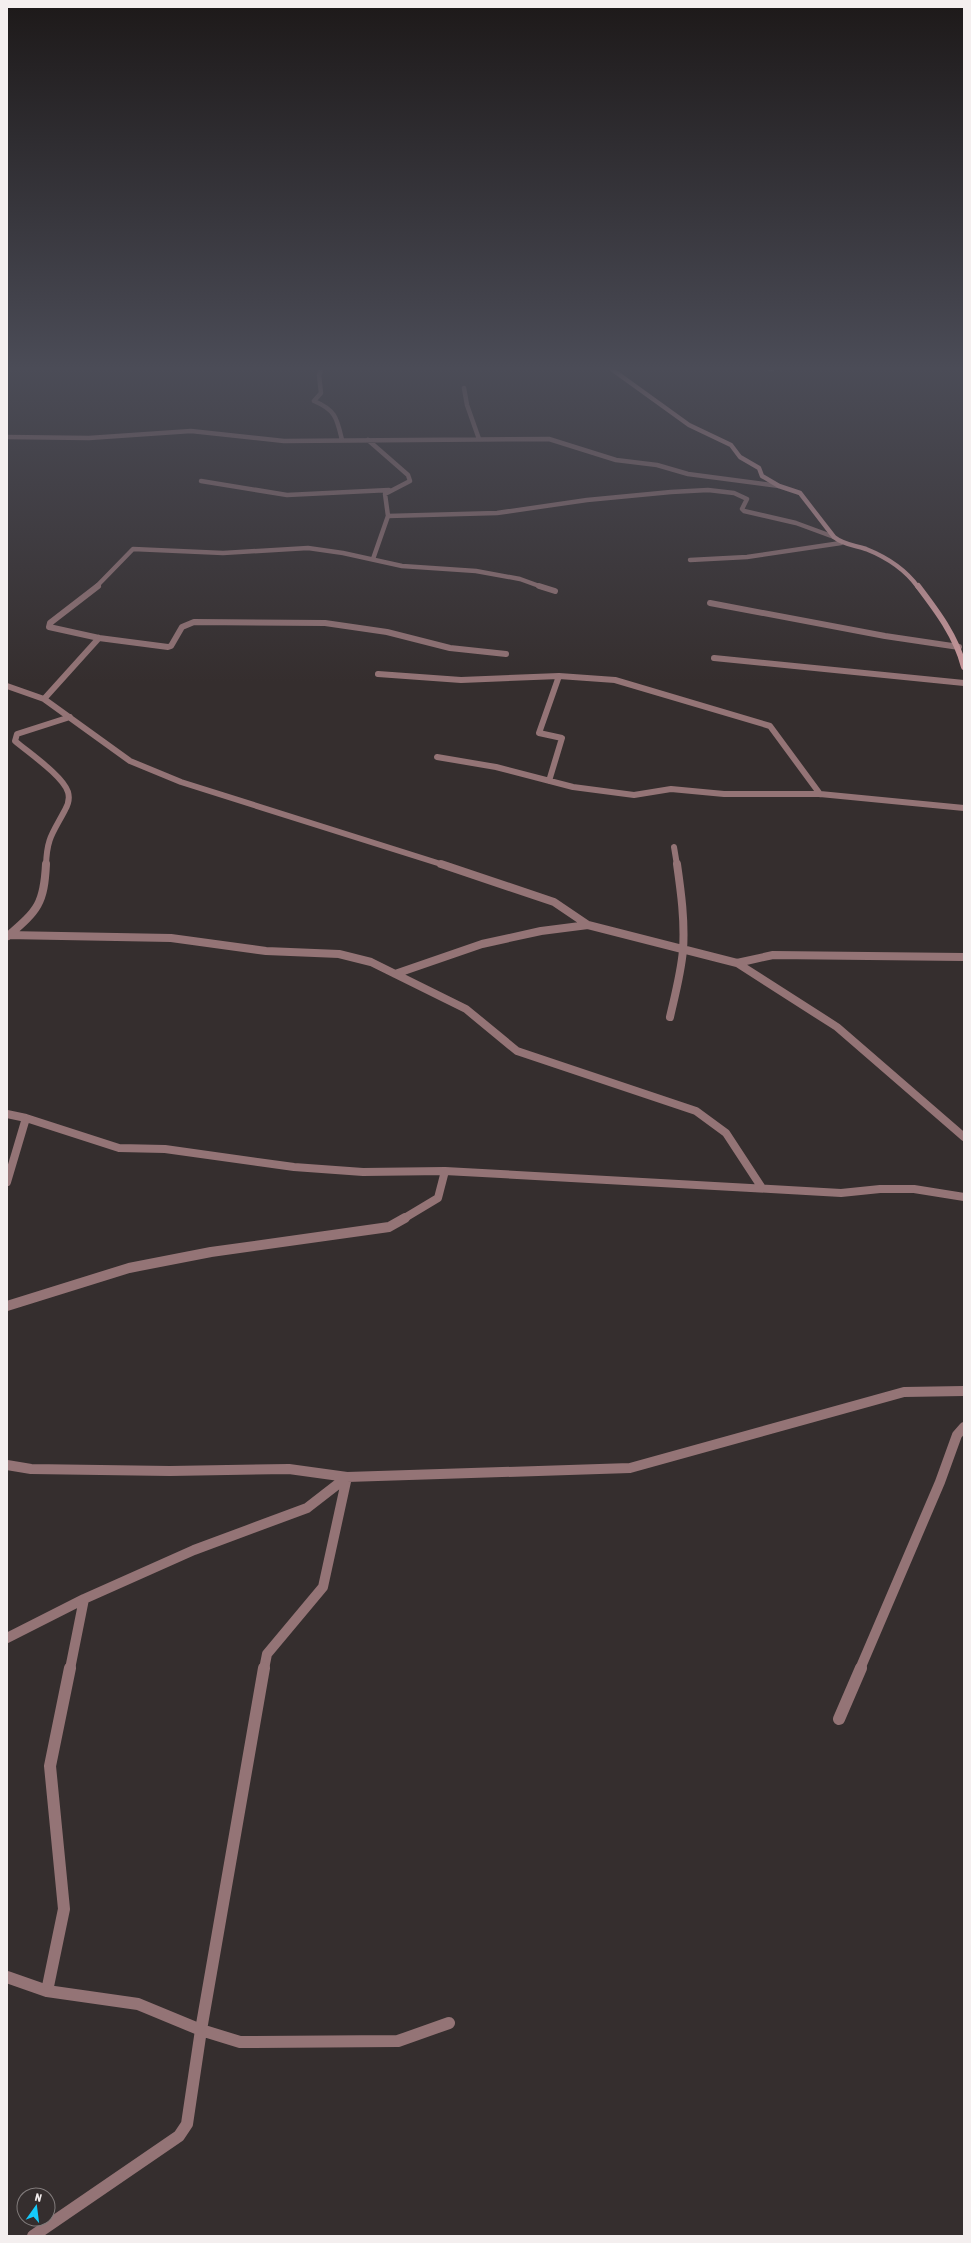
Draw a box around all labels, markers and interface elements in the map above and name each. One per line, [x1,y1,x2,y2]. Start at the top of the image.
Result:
north arrow [16,2187,56,2227]
text: N [34,2191,43,2204]

